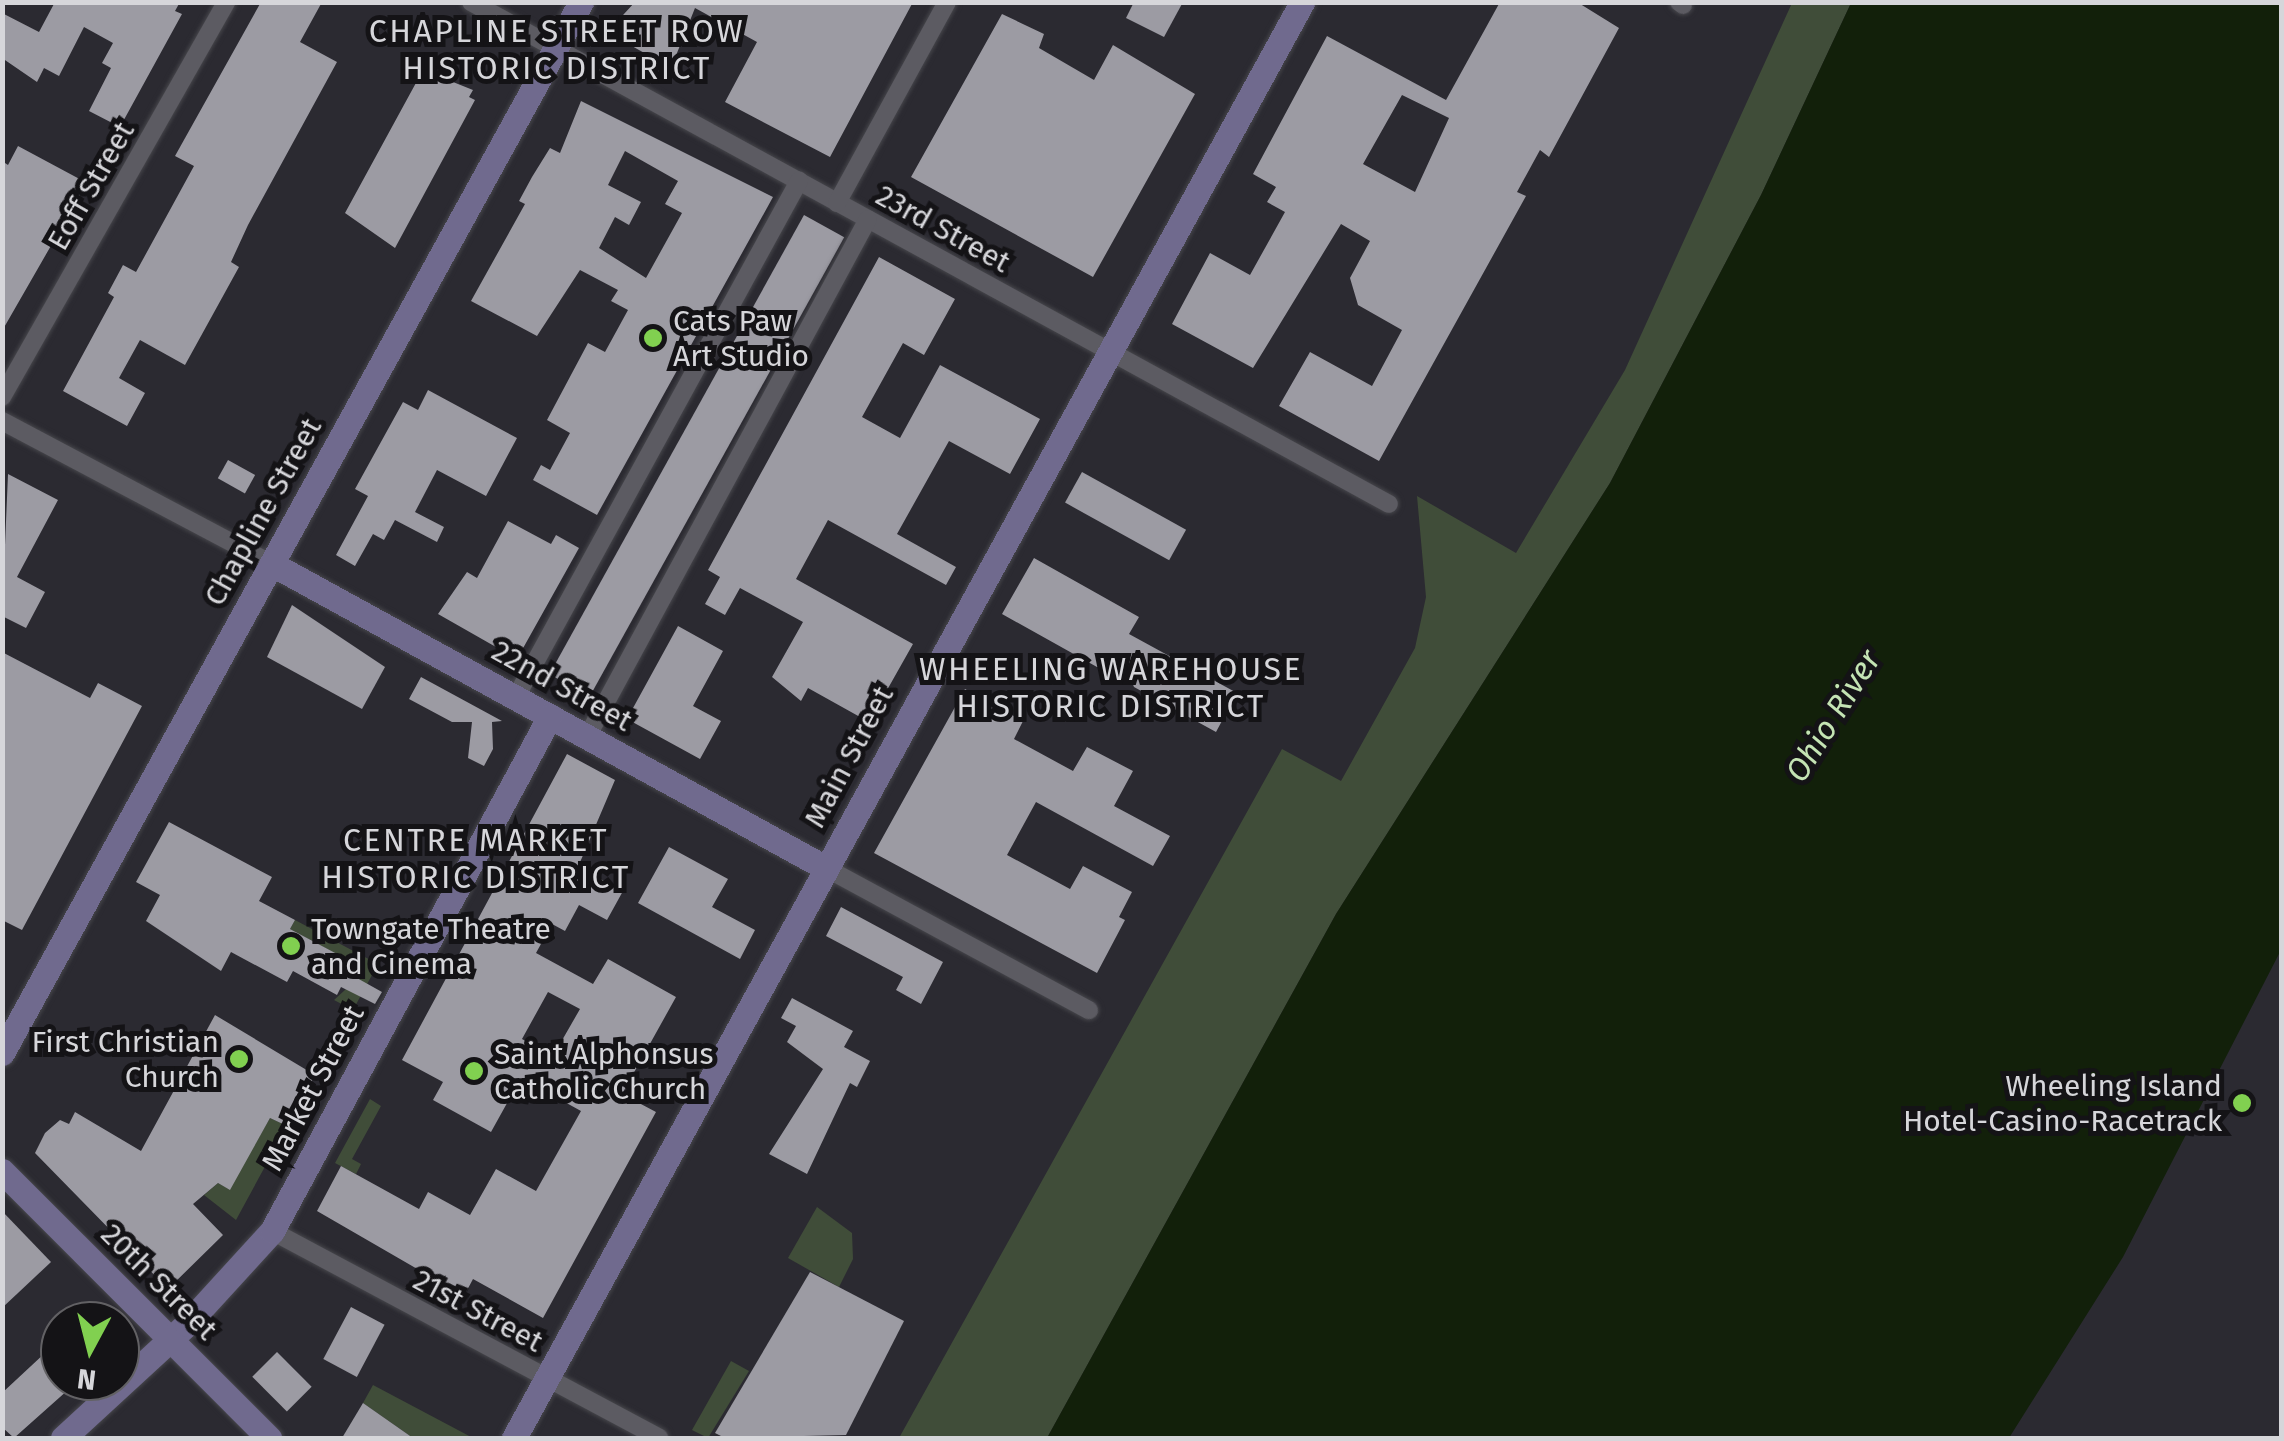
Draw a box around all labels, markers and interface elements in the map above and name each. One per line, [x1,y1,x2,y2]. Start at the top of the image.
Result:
district label: CHAPLINE STREET ROW HISTORIC DISTRICT [369,13,745,88]
street label: Eoff Street [40,115,142,257]
street label: 23rd Street [870,177,1016,281]
place label: Cats Paw Art Studio [673,303,809,374]
marker: Cats Paw Art Studio [642,327,664,349]
street label: Chapline Street [197,412,329,612]
street label: 22nd Street [486,633,638,739]
water label: Ohio River [1777,643,1889,789]
district label: WHEELING WAREHOUSE HISTORIC DISTRICT [919,651,1303,726]
street label: Main Street [797,680,901,834]
district label: CENTRE MARKET HISTORIC DISTRICT [321,822,631,897]
place label: Towngate Theatre and Cinema [311,911,551,982]
marker: Towngate Theatre and Cinema [280,935,302,957]
street label: Market Street [254,999,372,1177]
place label: First Christian Church [32,1024,219,1094]
place label: Saint Alphonsus Catholic Church [494,1036,713,1106]
marker: First Christian Church [228,1048,250,1070]
marker: Saint Alphonsus Catholic Church [463,1060,485,1082]
place label: Wheeling Island Hotel-Casino-Racetrack [1903,1068,2222,1138]
marker: Wheeling Island Hotel-Casino-Racetrack [2231,1092,2253,1114]
street label: 20th Street [93,1216,225,1348]
street label: 21st Street [407,1262,549,1360]
north arrow [40,1301,140,1401]
text: N [75,1362,98,1397]

